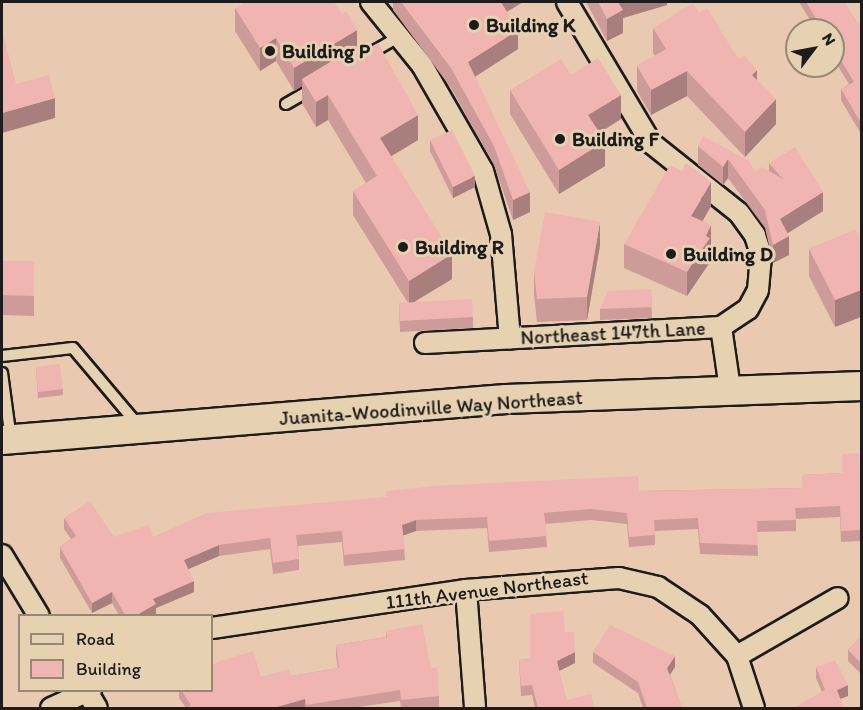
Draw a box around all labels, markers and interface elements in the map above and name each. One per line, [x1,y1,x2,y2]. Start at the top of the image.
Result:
place label: Building K [486,13,575,37]
marker: Building K [467,18,481,32]
north arrow [785,18,845,78]
text: N [818,30,840,49]
place label: Building P [282,39,370,63]
marker: Building P [263,44,277,58]
place label: Building F [572,127,659,151]
marker: Building F [553,132,567,146]
place label: Building R [415,235,504,259]
marker: Building R [396,240,410,254]
place label: Building D [683,242,773,266]
marker: Building D [664,247,678,261]
street label: Northeast 147th Lane [520,316,706,350]
street label: Juanita-Woodinville Way Northeast [279,385,583,431]
street label: 111th Avenue Northeast [385,566,589,614]
legend [18,614,213,692]
text: Road [76,628,115,650]
text: Building [76,658,141,680]

